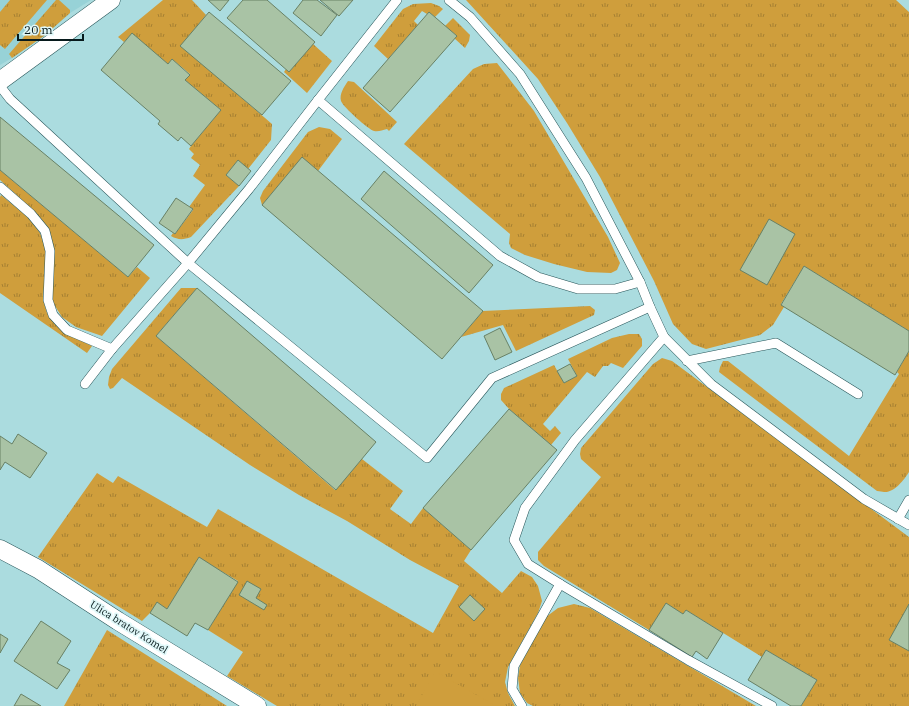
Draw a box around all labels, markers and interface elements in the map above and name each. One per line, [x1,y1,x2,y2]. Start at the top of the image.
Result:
scale bar [18,16,83,42]
text: 20 m [24,22,53,37]
street label: Ulica bratov Komel [88,598,170,656]

